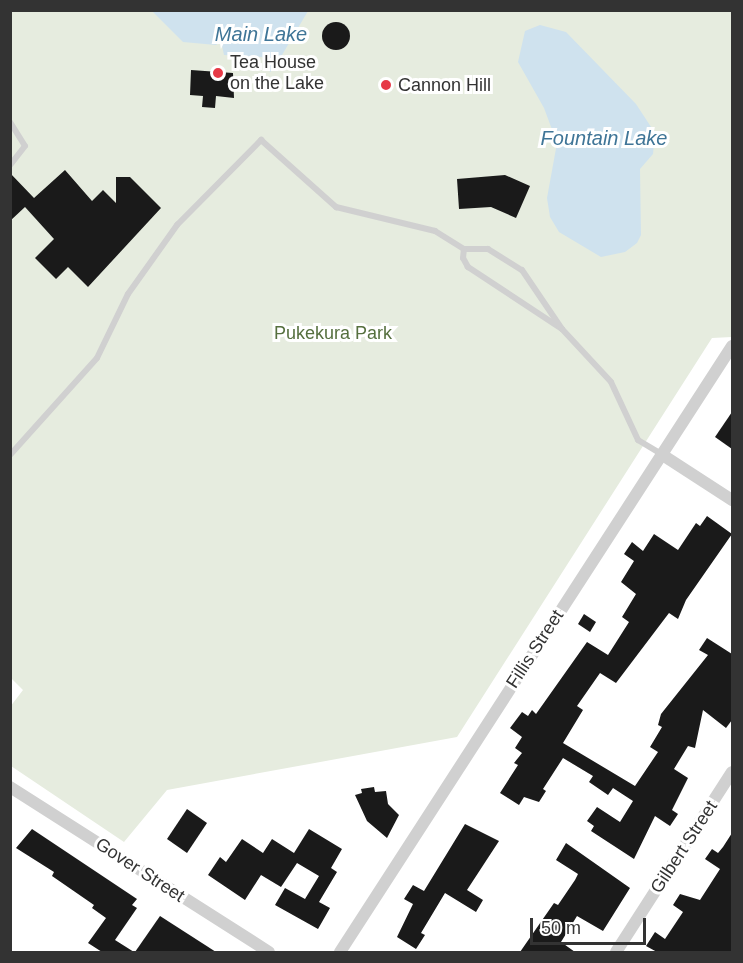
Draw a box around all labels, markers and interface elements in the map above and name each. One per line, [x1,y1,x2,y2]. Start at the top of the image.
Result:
water label: Main Lake [215,22,307,46]
place label: Tea House on the Lake [230,52,324,94]
marker: Tea House on the Lake [211,66,225,80]
place label: Cannon Hill [398,74,491,96]
marker: Cannon Hill [379,78,393,92]
water label: Fountain Lake [541,126,667,150]
park label: Pukekura Park [274,322,392,344]
street label: Fillis Street [502,606,568,692]
street label: Gilbert Street [646,797,722,897]
street label: Gover Street [91,833,189,907]
scale bar [533,906,648,944]
text: 50 m [541,918,581,938]

